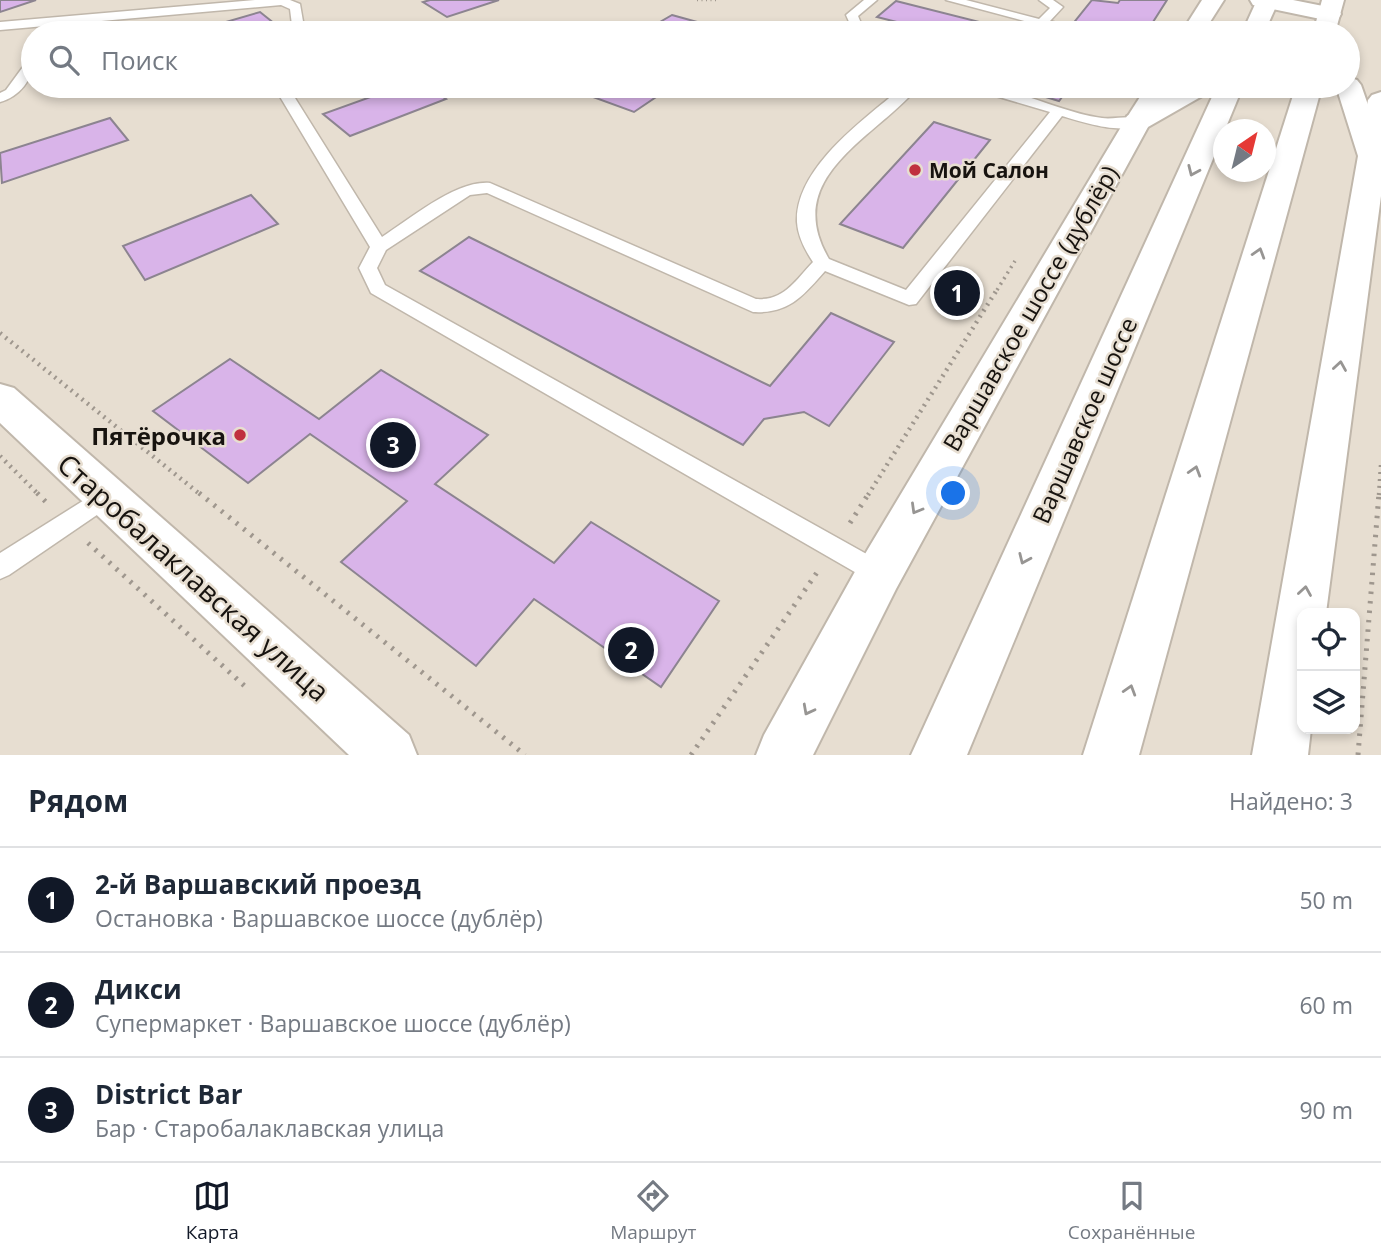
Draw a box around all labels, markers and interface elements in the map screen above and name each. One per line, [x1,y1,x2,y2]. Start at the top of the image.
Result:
search box [21,21,1360,98]
icon: search [45,41,83,79]
text: Поиск [101,42,178,78]
north arrow [1213,119,1276,182]
place label: Мой Салон [929,156,1049,184]
street label: Варшавское шоссе (дублёр) [936,160,1124,456]
marker: Мой Салон [907,162,923,178]
one-way arrow [1187,164,1201,176]
one-way arrow [1251,248,1266,260]
pin: 1 [934,267,980,319]
street label: Варшавское шоссе [1026,313,1142,527]
one-way arrow [1332,360,1347,372]
place label: Пятёрочка [91,419,226,452]
pin: 3 [370,419,416,471]
marker: Пятёрочка [232,427,248,443]
street label: Старобалаклавская улица [50,445,338,709]
one-way arrow [1186,466,1201,478]
your location [936,476,970,510]
one-way arrow [911,502,924,515]
one-way arrow [1018,552,1032,564]
one-way arrow [1298,585,1313,597]
map controls [1297,608,1360,734]
button: locate [1297,608,1360,671]
pin: 2 [608,624,654,676]
button: layers [1297,671,1360,734]
one-way arrow [1121,684,1136,696]
one-way arrow [802,702,816,715]
text: Рядом [28,780,128,821]
text: Найдено: 3 [1229,785,1353,817]
text: 2-й Варшавский проезд [95,866,421,902]
text: 1 [44,884,58,916]
text: 50 m [1299,884,1353,916]
text: Остановка · Варшавское шоссе (дублёр) [95,902,543,934]
text: Дикси [95,971,182,1007]
text: 2 [44,989,58,1021]
text: 60 m [1299,989,1353,1021]
text: Супермаркет · Варшавское шоссе (дублёр) [95,1007,571,1039]
text: District Bar [95,1076,243,1112]
text: 3 [44,1094,58,1126]
text: 90 m [1299,1094,1353,1126]
text: Бар · Старобалаклавская улица [95,1112,444,1144]
tab: Карта [186,1177,239,1245]
tab: Маршрут [610,1177,696,1245]
tab: Сохранённые [1068,1177,1195,1245]

